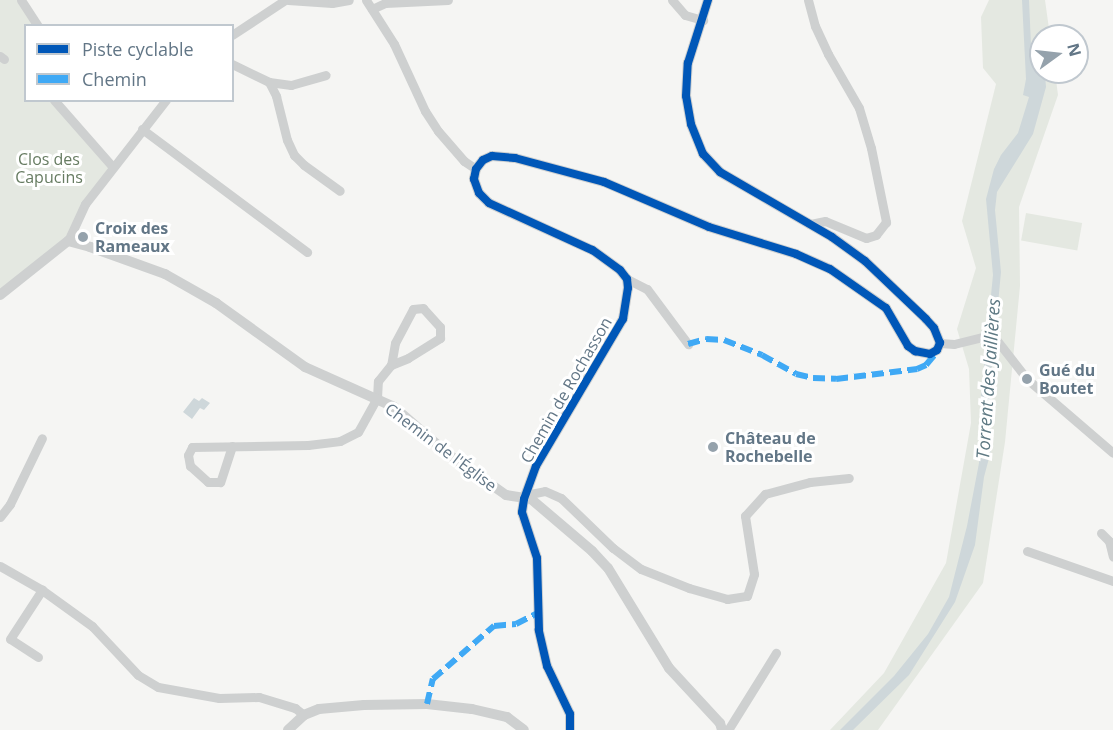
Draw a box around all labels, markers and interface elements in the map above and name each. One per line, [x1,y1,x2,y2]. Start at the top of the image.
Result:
legend [24,24,234,102]
north arrow [1029,24,1089,84]
text: Piste cyclable [82,37,194,61]
text: N [1062,41,1087,59]
text: Chemin [82,67,147,91]
park label: Clos des Capucins [15,149,83,187]
place label: Croix des Rameaux [95,218,170,256]
marker: Croix des Rameaux [76,230,90,244]
water label: Torrent des Jaillières [972,298,1004,460]
street label: Chemin de Rochasson [516,314,616,466]
place label: Gué du Boutet [1039,360,1095,398]
marker: Gué du Boutet [1020,372,1034,386]
street label: Chemin de l'Église [382,399,500,495]
place label: Château de Rochebelle [725,428,816,466]
marker: Château de Rochebelle [706,440,720,454]

